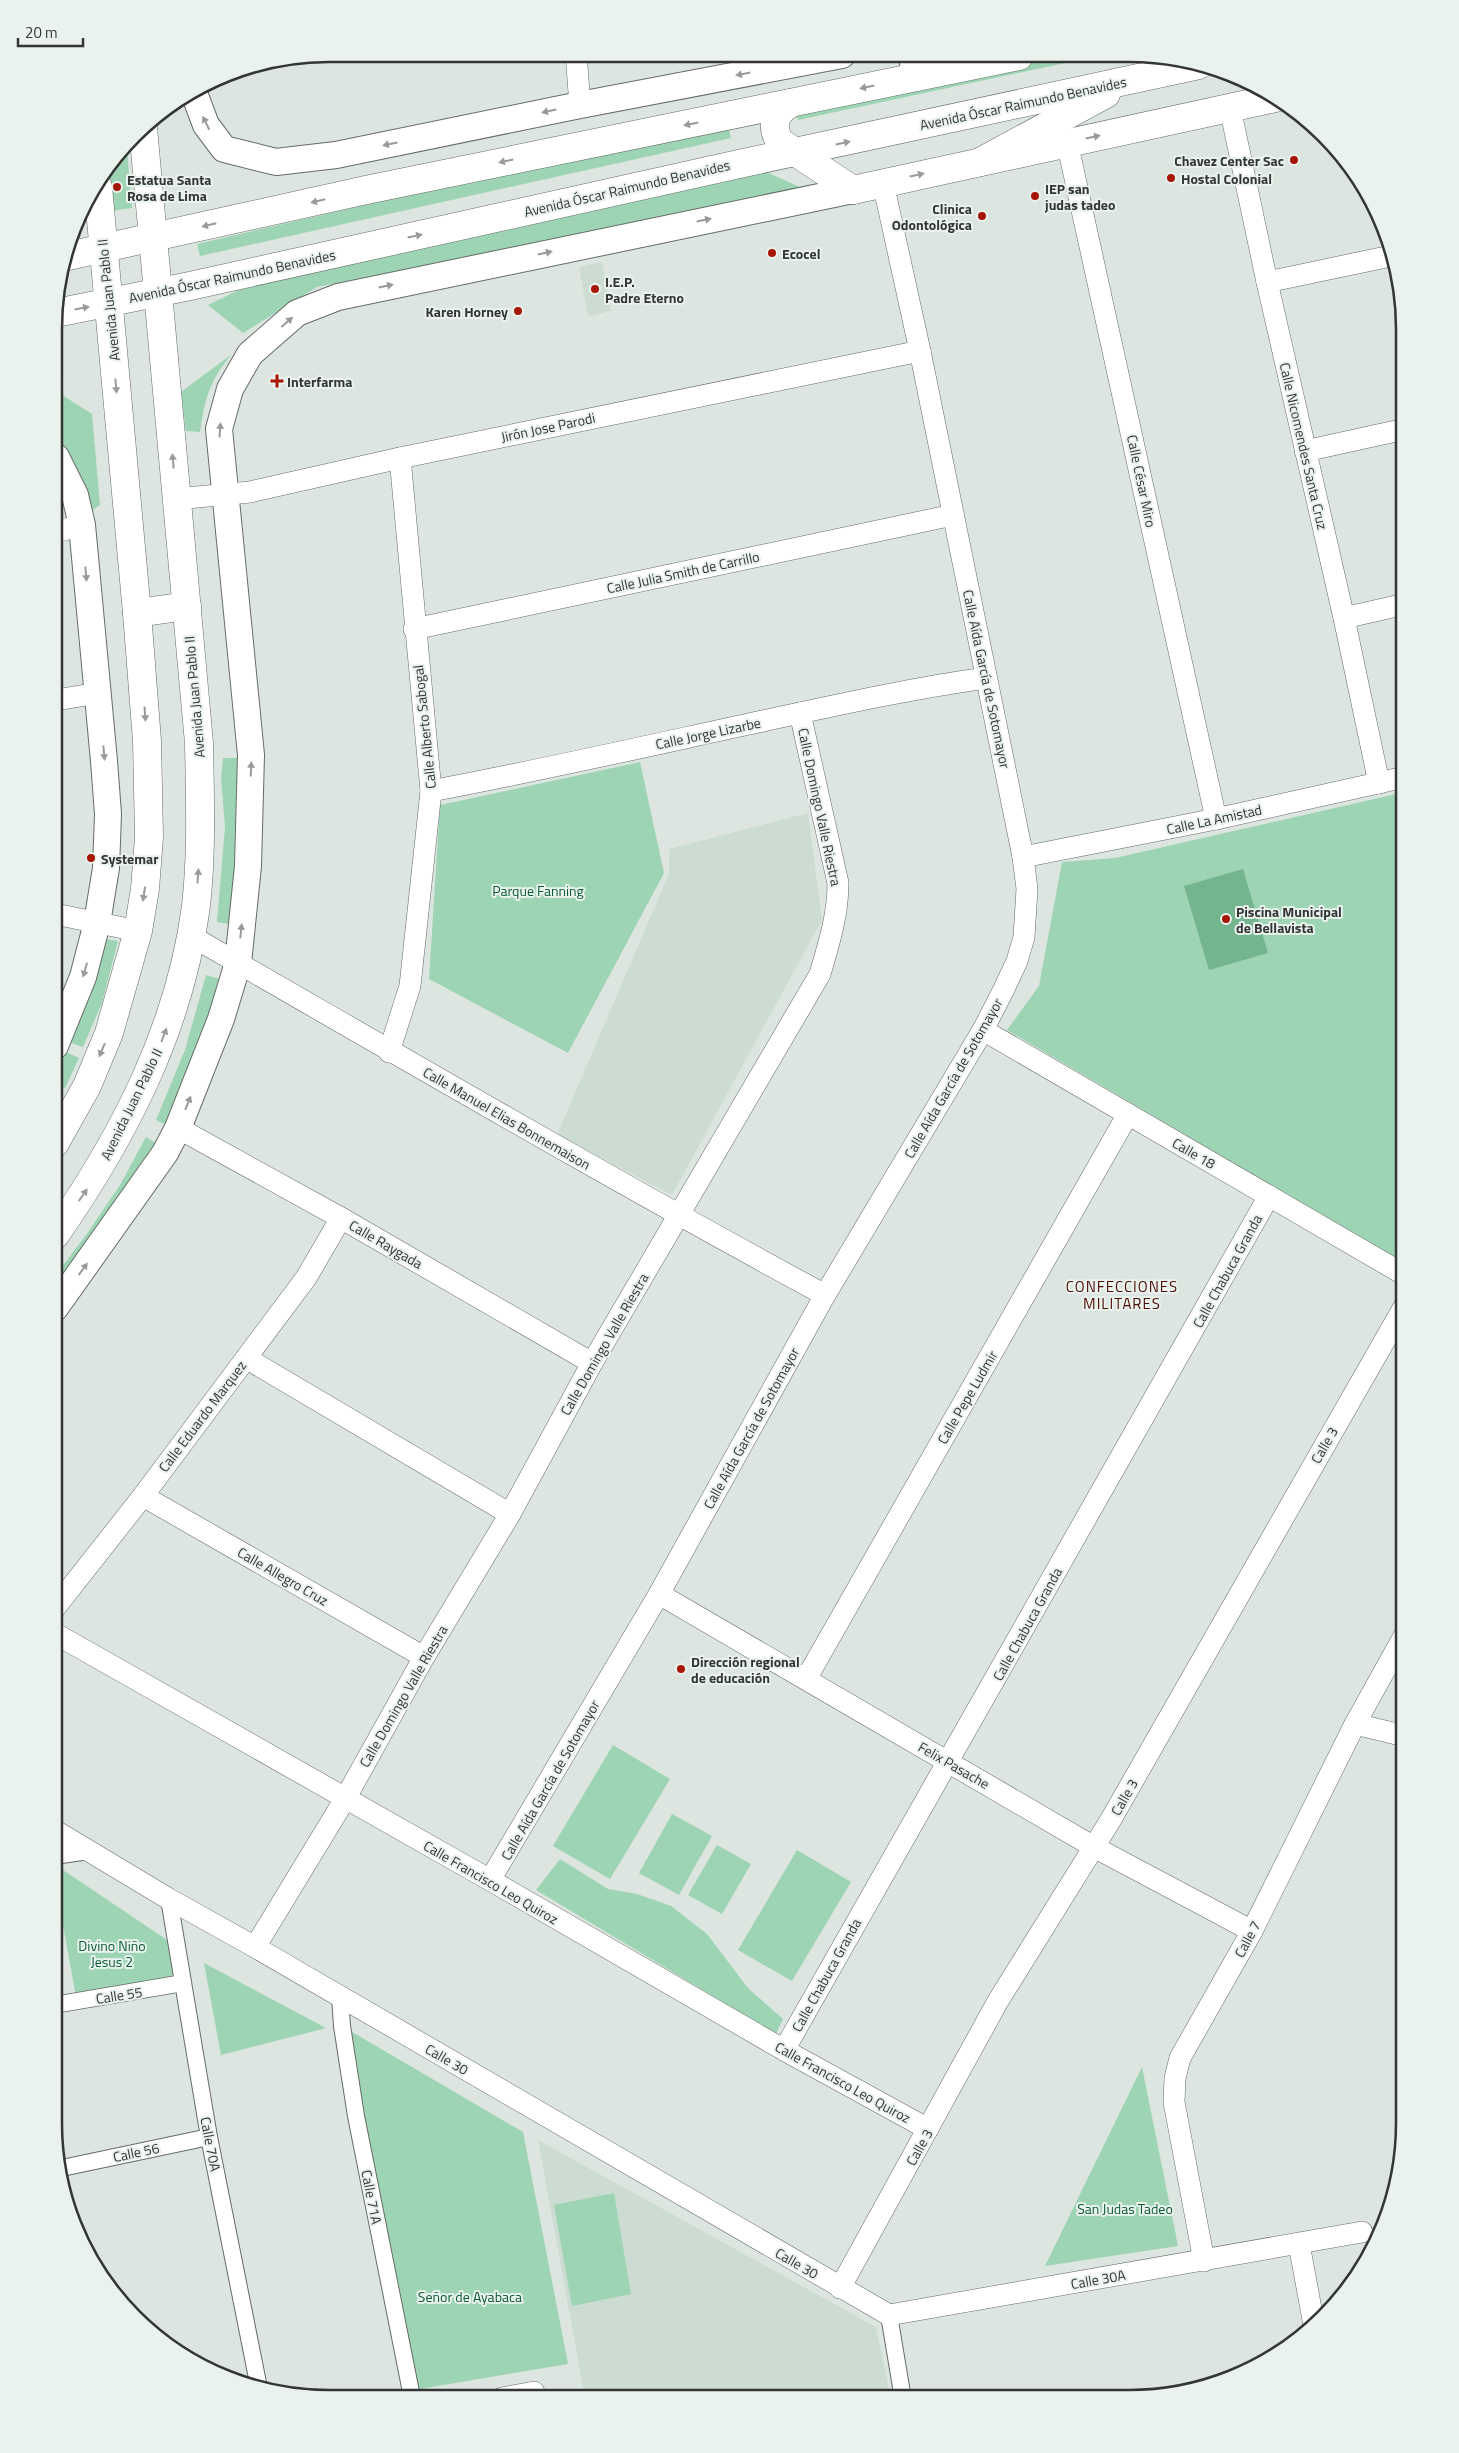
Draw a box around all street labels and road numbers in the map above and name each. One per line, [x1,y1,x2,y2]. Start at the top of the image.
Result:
street label: Avenida Óscar Raimundo Benavides [918,71,1128,135]
street label: Avenida Óscar Raimundo Benavides [522,154,732,222]
street label: Avenida Juan Pablo II [91,238,125,362]
street label: Avenida Óscar Raimundo Benavides [127,244,337,308]
street label: Calle Nicomendes Santa Cruz [1275,360,1333,532]
street label: Jirón Jose Parodi [499,407,597,447]
street label: Calle César Miro [1122,433,1162,529]
street label: Calle Julia Smith de Carrillo [605,546,761,598]
street label: Calle Aída García de Sotomayor [958,588,1016,770]
street label: Avenida Juan Pablo II [178,635,210,759]
street label: Calle Alberto Sabogal [407,664,441,790]
street label: Calle Jorge Lizarbe [653,712,763,754]
street label: Calle Domingo Valle Riestra [793,726,847,888]
street label: Calle La Amistad [1164,799,1264,839]
street label: Calle Aída García de Sotomayor [898,994,1008,1162]
street label: Avenida Juan Pablo II [95,1045,167,1163]
street label: Calle Manuel Elias Bonnemaison [419,1061,595,1175]
street label: Calle 18 [1168,1132,1220,1174]
street label: Calle Chabuca Granda [1187,1210,1267,1332]
street label: Calle Raygada [345,1214,427,1274]
street label: Calle Domingo Valle Riestra [555,1269,653,1419]
street label: Calle Aída García de Sotomayor [698,1343,804,1513]
street label: Calle Pepe Ludmir [932,1346,1002,1448]
street label: Calle Eduardo Marquez [153,1356,251,1476]
street label: Calle 3 [1305,1423,1343,1467]
street label: Calle Allegro Cruz [234,1541,332,1611]
street label: Calle Chabuca Granda [987,1563,1067,1685]
street label: Calle Domingo Valle Riestra [354,1621,452,1771]
street label: Calle Aída García de Sotomayor [495,1696,605,1864]
street label: Felix Pasache [914,1736,994,1794]
street label: Calle 3 [1105,1775,1143,1819]
street label: Calle Francisco Leo Quiroz [420,1835,562,1929]
street label: Calle Chabuca Granda [786,1914,866,2036]
street label: Calle 7 [1229,1917,1265,1961]
street label: Calle 55 [94,1981,144,2009]
street label: Calle Francisco Leo Quiroz [771,2036,915,2128]
street label: Calle 30 [421,2038,473,2080]
street label: Calle 70A [195,2115,227,2174]
street label: Calle 3 [900,2125,938,2169]
street label: Calle 56 [111,2137,161,2167]
street label: Calle 71A [356,2168,388,2227]
street label: Calle 30 [771,2242,823,2284]
street label: Calle 30A [1069,2264,1128,2294]

